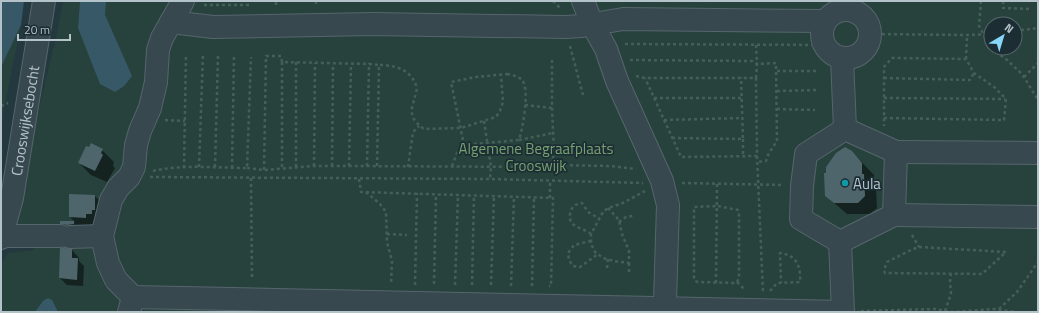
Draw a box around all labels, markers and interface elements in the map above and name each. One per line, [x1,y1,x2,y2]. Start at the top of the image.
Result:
scale bar [18,16,70,42]
north arrow [983,16,1023,56]
text: N [1001,19,1017,37]
text: 20 m [24,20,50,39]
street label: Crooswijksebocht [4,63,45,177]
park label: Algemene Begraafplaats Crooswijk [458,137,614,177]
place label: Aula [853,172,881,195]
marker: Aula [840,178,850,188]

